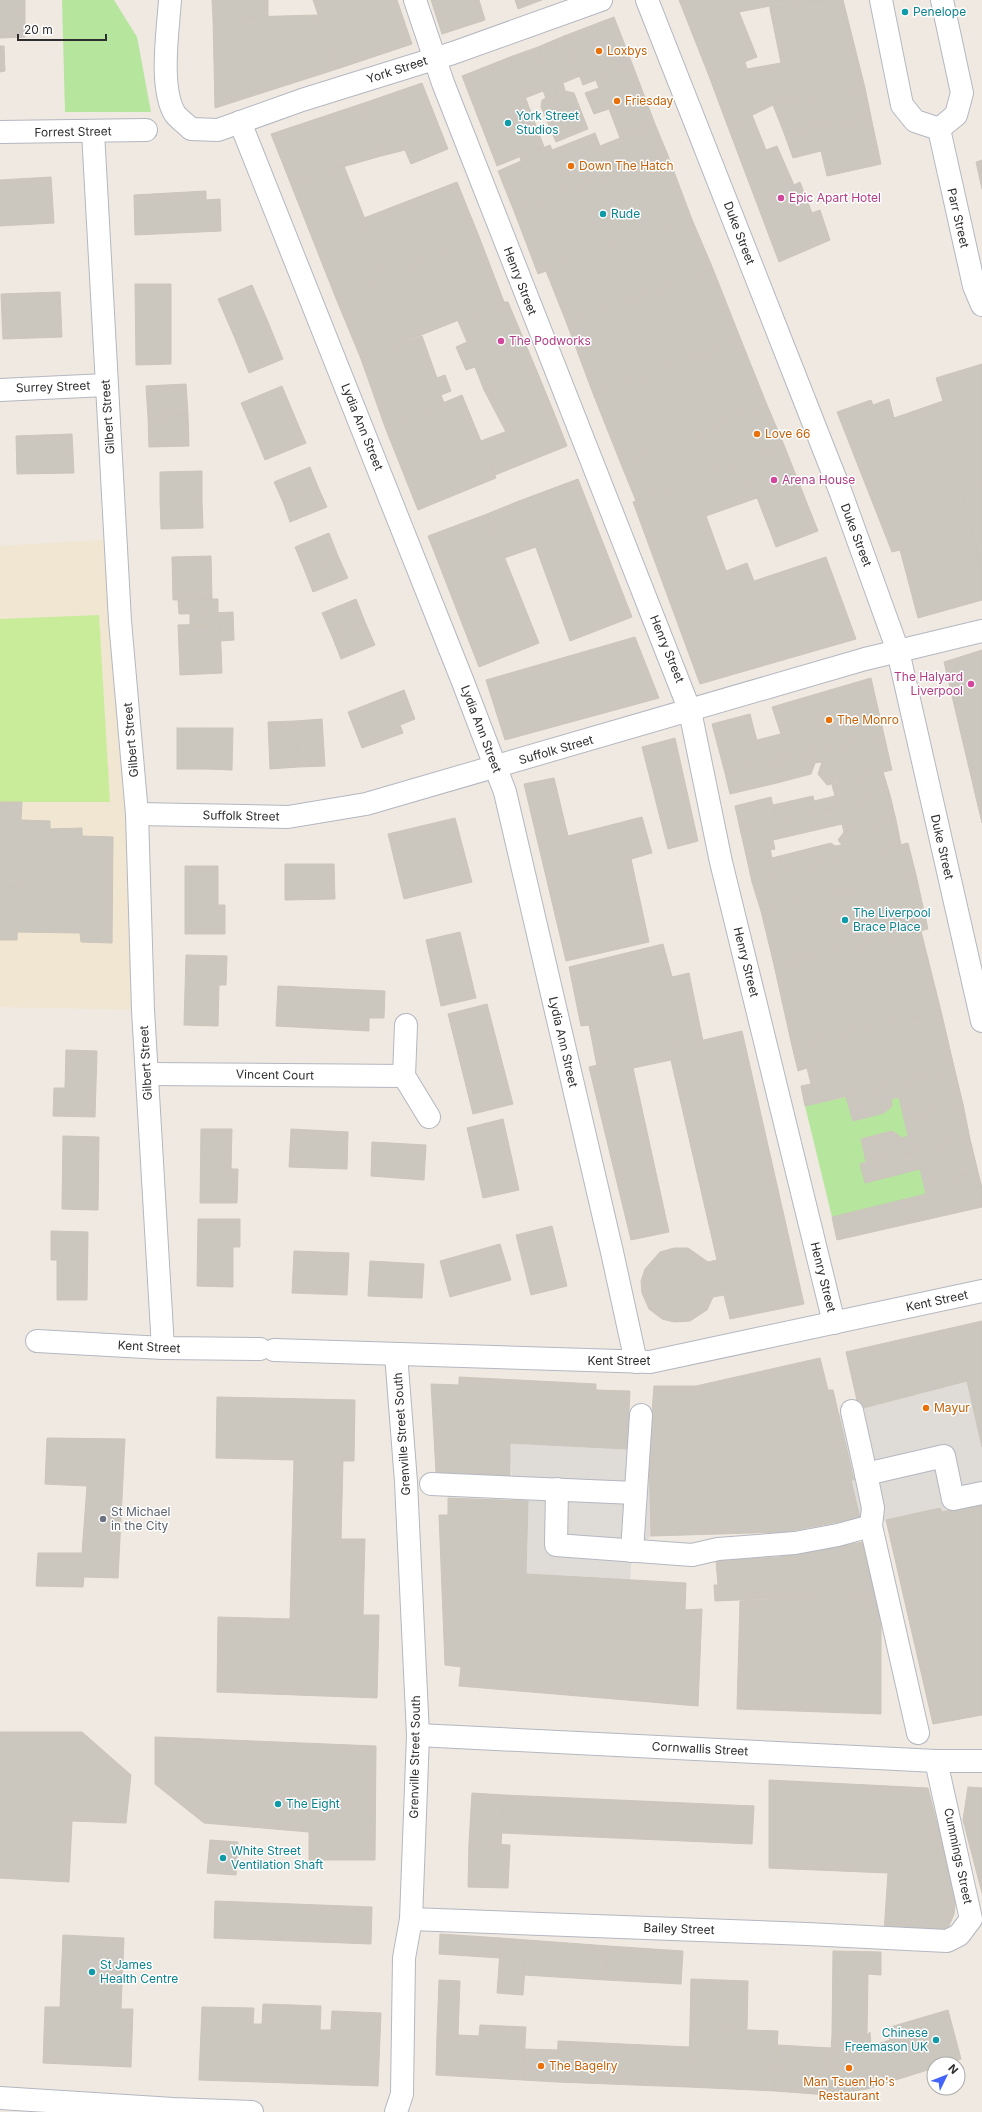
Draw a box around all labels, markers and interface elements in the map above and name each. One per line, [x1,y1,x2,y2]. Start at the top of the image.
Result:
place label: Penelope [913,4,966,19]
marker: Penelope [900,7,910,17]
scale bar [18,16,106,42]
text: 20 m [24,22,53,37]
place label: Loxbys [607,43,647,58]
marker: Loxbys [594,46,604,56]
street label: York Street [365,53,429,86]
place label: Friesday [625,93,674,108]
marker: Friesday [612,96,622,106]
place label: York Street Studios [516,108,579,137]
marker: York Street Studios [503,118,513,128]
street label: Forrest Street [34,123,112,140]
place label: Down The Hatch [579,158,674,173]
marker: Down The Hatch [566,161,576,171]
street label: Parr Street [944,187,973,249]
place label: Epic Apart Hotel [789,190,881,205]
marker: Epic Apart Hotel [776,193,786,203]
street label: Duke Street [721,199,758,267]
place label: Rude [611,206,640,221]
marker: Rude [598,209,608,219]
street label: Henry Street [501,245,540,317]
place label: The Podworks [509,333,591,348]
marker: The Podworks [496,336,506,346]
street label: Surrey Street [15,378,91,395]
street label: Gilbert Street [97,379,118,455]
street label: Lydia Ann Street [338,381,387,473]
place label: Love 66 [765,426,811,441]
marker: Love 66 [752,429,762,439]
place label: Arena House [782,472,855,487]
marker: Arena House [769,475,779,485]
street label: Duke Street [838,501,875,569]
street label: Henry Street [647,613,688,685]
place label: The Halyard Liverpool [894,669,963,698]
marker: The Halyard Liverpool [966,679,976,689]
street label: Lydia Ann Street [458,683,505,775]
street label: Gilbert Street [120,702,141,778]
place label: The Monro [837,712,899,727]
marker: The Monro [824,715,834,725]
street label: Suffolk Street [517,732,595,767]
street label: Suffolk Street [202,807,280,824]
street label: Duke Street [928,813,957,881]
place label: The Liverpool Brace Place [853,905,931,934]
marker: The Liverpool Brace Place [840,915,850,925]
street label: Henry Street [731,925,762,999]
street label: Lydia Ann Street [546,995,581,1089]
street label: Gilbert Street [136,1025,155,1101]
street label: Vincent Court [236,1066,314,1083]
street label: Henry Street [808,1240,839,1314]
street label: Kent Street [905,1287,969,1314]
street label: Kent Street [117,1337,181,1356]
street label: Kent Street [588,1353,650,1368]
street label: Grenville Street South [390,1372,413,1496]
place label: Mayur [934,1400,970,1415]
marker: Mayur [921,1403,931,1413]
place label: St Michael in the City [111,1504,170,1533]
marker: St Michael in the City [98,1514,108,1524]
street label: Grenville Street South [406,1695,423,1819]
street label: Cornwallis Street [651,1738,749,1759]
place label: The Eight [286,1796,340,1811]
marker: The Eight [273,1799,283,1809]
street label: Cummings Street [941,1806,976,1905]
place label: White Street Ventilation Shaft [231,1843,323,1872]
marker: White Street Ventilation Shaft [218,1853,228,1863]
street label: Bailey Street [643,1920,715,1937]
place label: St James Health Centre [100,1957,178,1986]
marker: St James Health Centre [87,1967,97,1977]
place label: Chinese Freemason UK [845,2025,928,2054]
marker: Chinese Freemason UK [931,2035,941,2045]
north arrow [926,2056,966,2096]
place label: The Bagelry [549,2058,618,2073]
marker: The Bagelry [536,2061,546,2071]
text: N [945,2061,961,2077]
marker: Man Tsuen Ho's Restaurant [844,2063,854,2073]
place label: Man Tsuen Ho's Restaurant [803,2074,895,2103]

